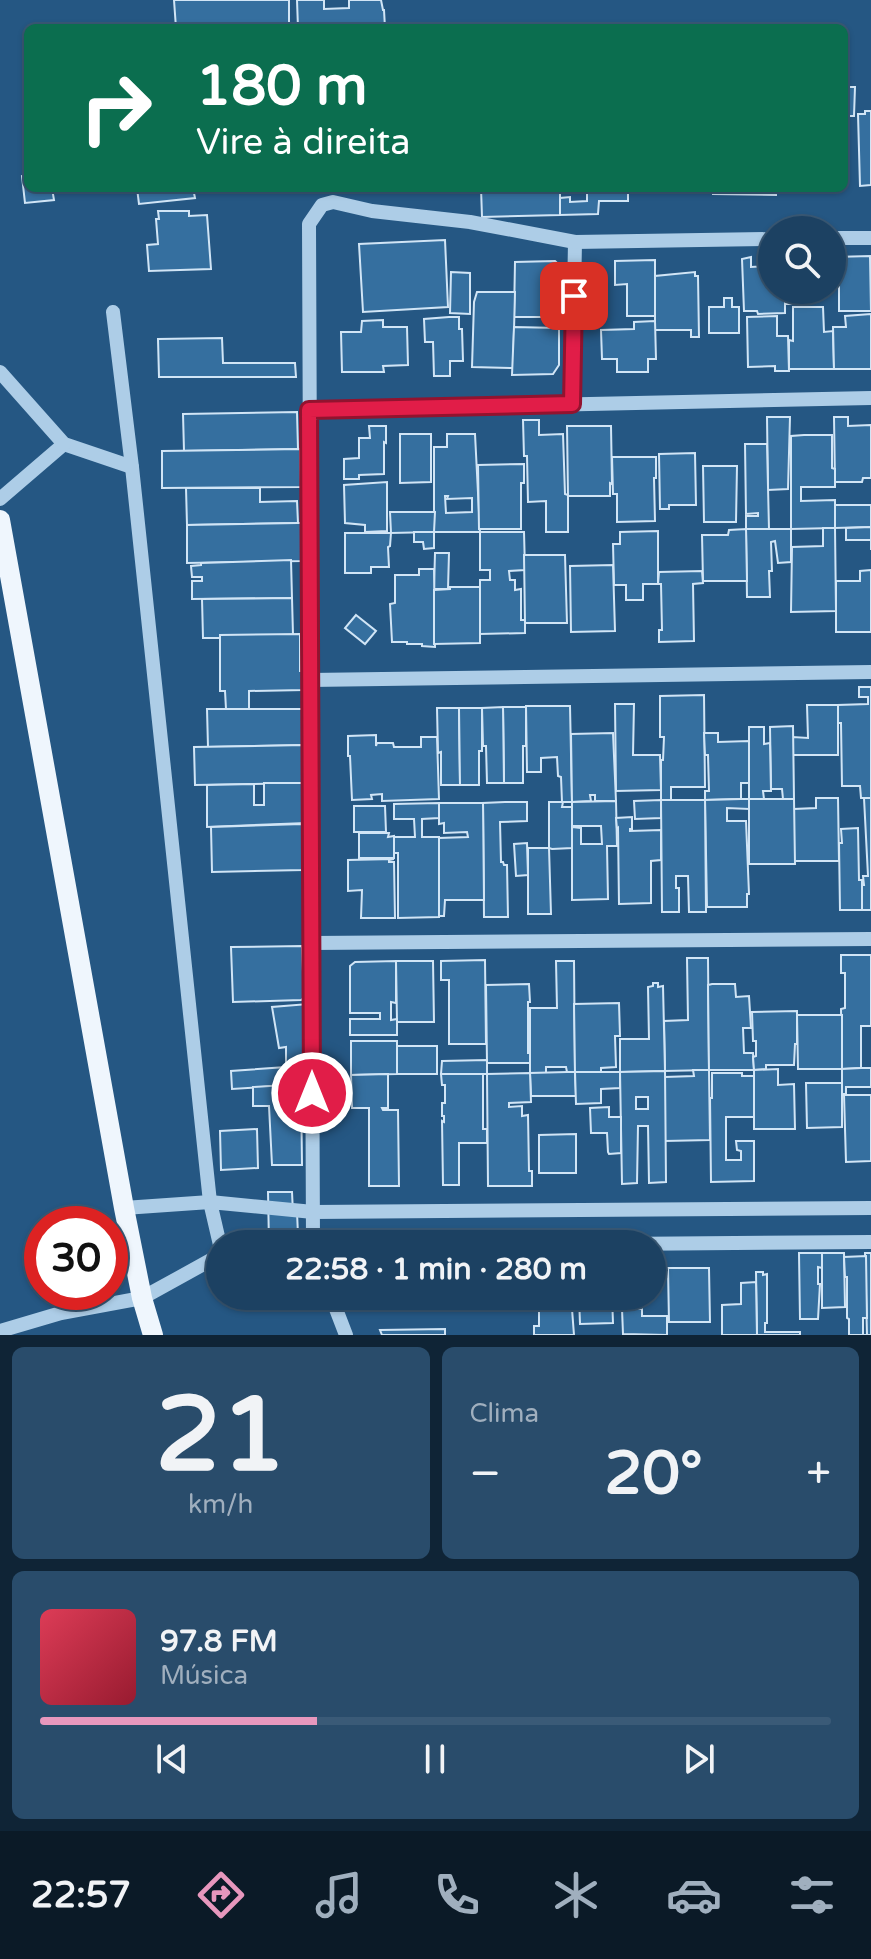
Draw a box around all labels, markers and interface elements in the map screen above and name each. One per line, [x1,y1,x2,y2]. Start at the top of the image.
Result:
text: 180 m [196,53,367,120]
icon: right [64,56,168,160]
text: Vire à direita [196,121,410,164]
map controls [758,216,846,304]
button: search [758,216,846,304]
pin [540,262,608,330]
icon: arrive [552,274,596,318]
position arrow [270,1051,354,1135]
speed limit sign: 30 [24,1206,128,1310]
text: 22:58 · 1 min · 280 m [285,1251,587,1288]
text: 21 [155,1374,286,1499]
text: Clima [470,1398,539,1429]
text: 20° [605,1438,703,1510]
text: − [470,1448,501,1501]
text: + [806,1448,831,1501]
text: km/h [188,1489,253,1520]
text: 97.8 FM [160,1623,278,1660]
text: Música [160,1660,248,1691]
icon: previous [150,1737,194,1781]
icon: pause [413,1737,457,1781]
icon: next [677,1737,721,1781]
icon: directions [193,1867,249,1923]
icon: music [311,1867,367,1923]
icon: phone [429,1867,485,1923]
icon: climate [548,1867,604,1923]
icon: car [666,1867,722,1923]
icon: filters [784,1867,840,1923]
text: 22:57 [31,1874,131,1917]

